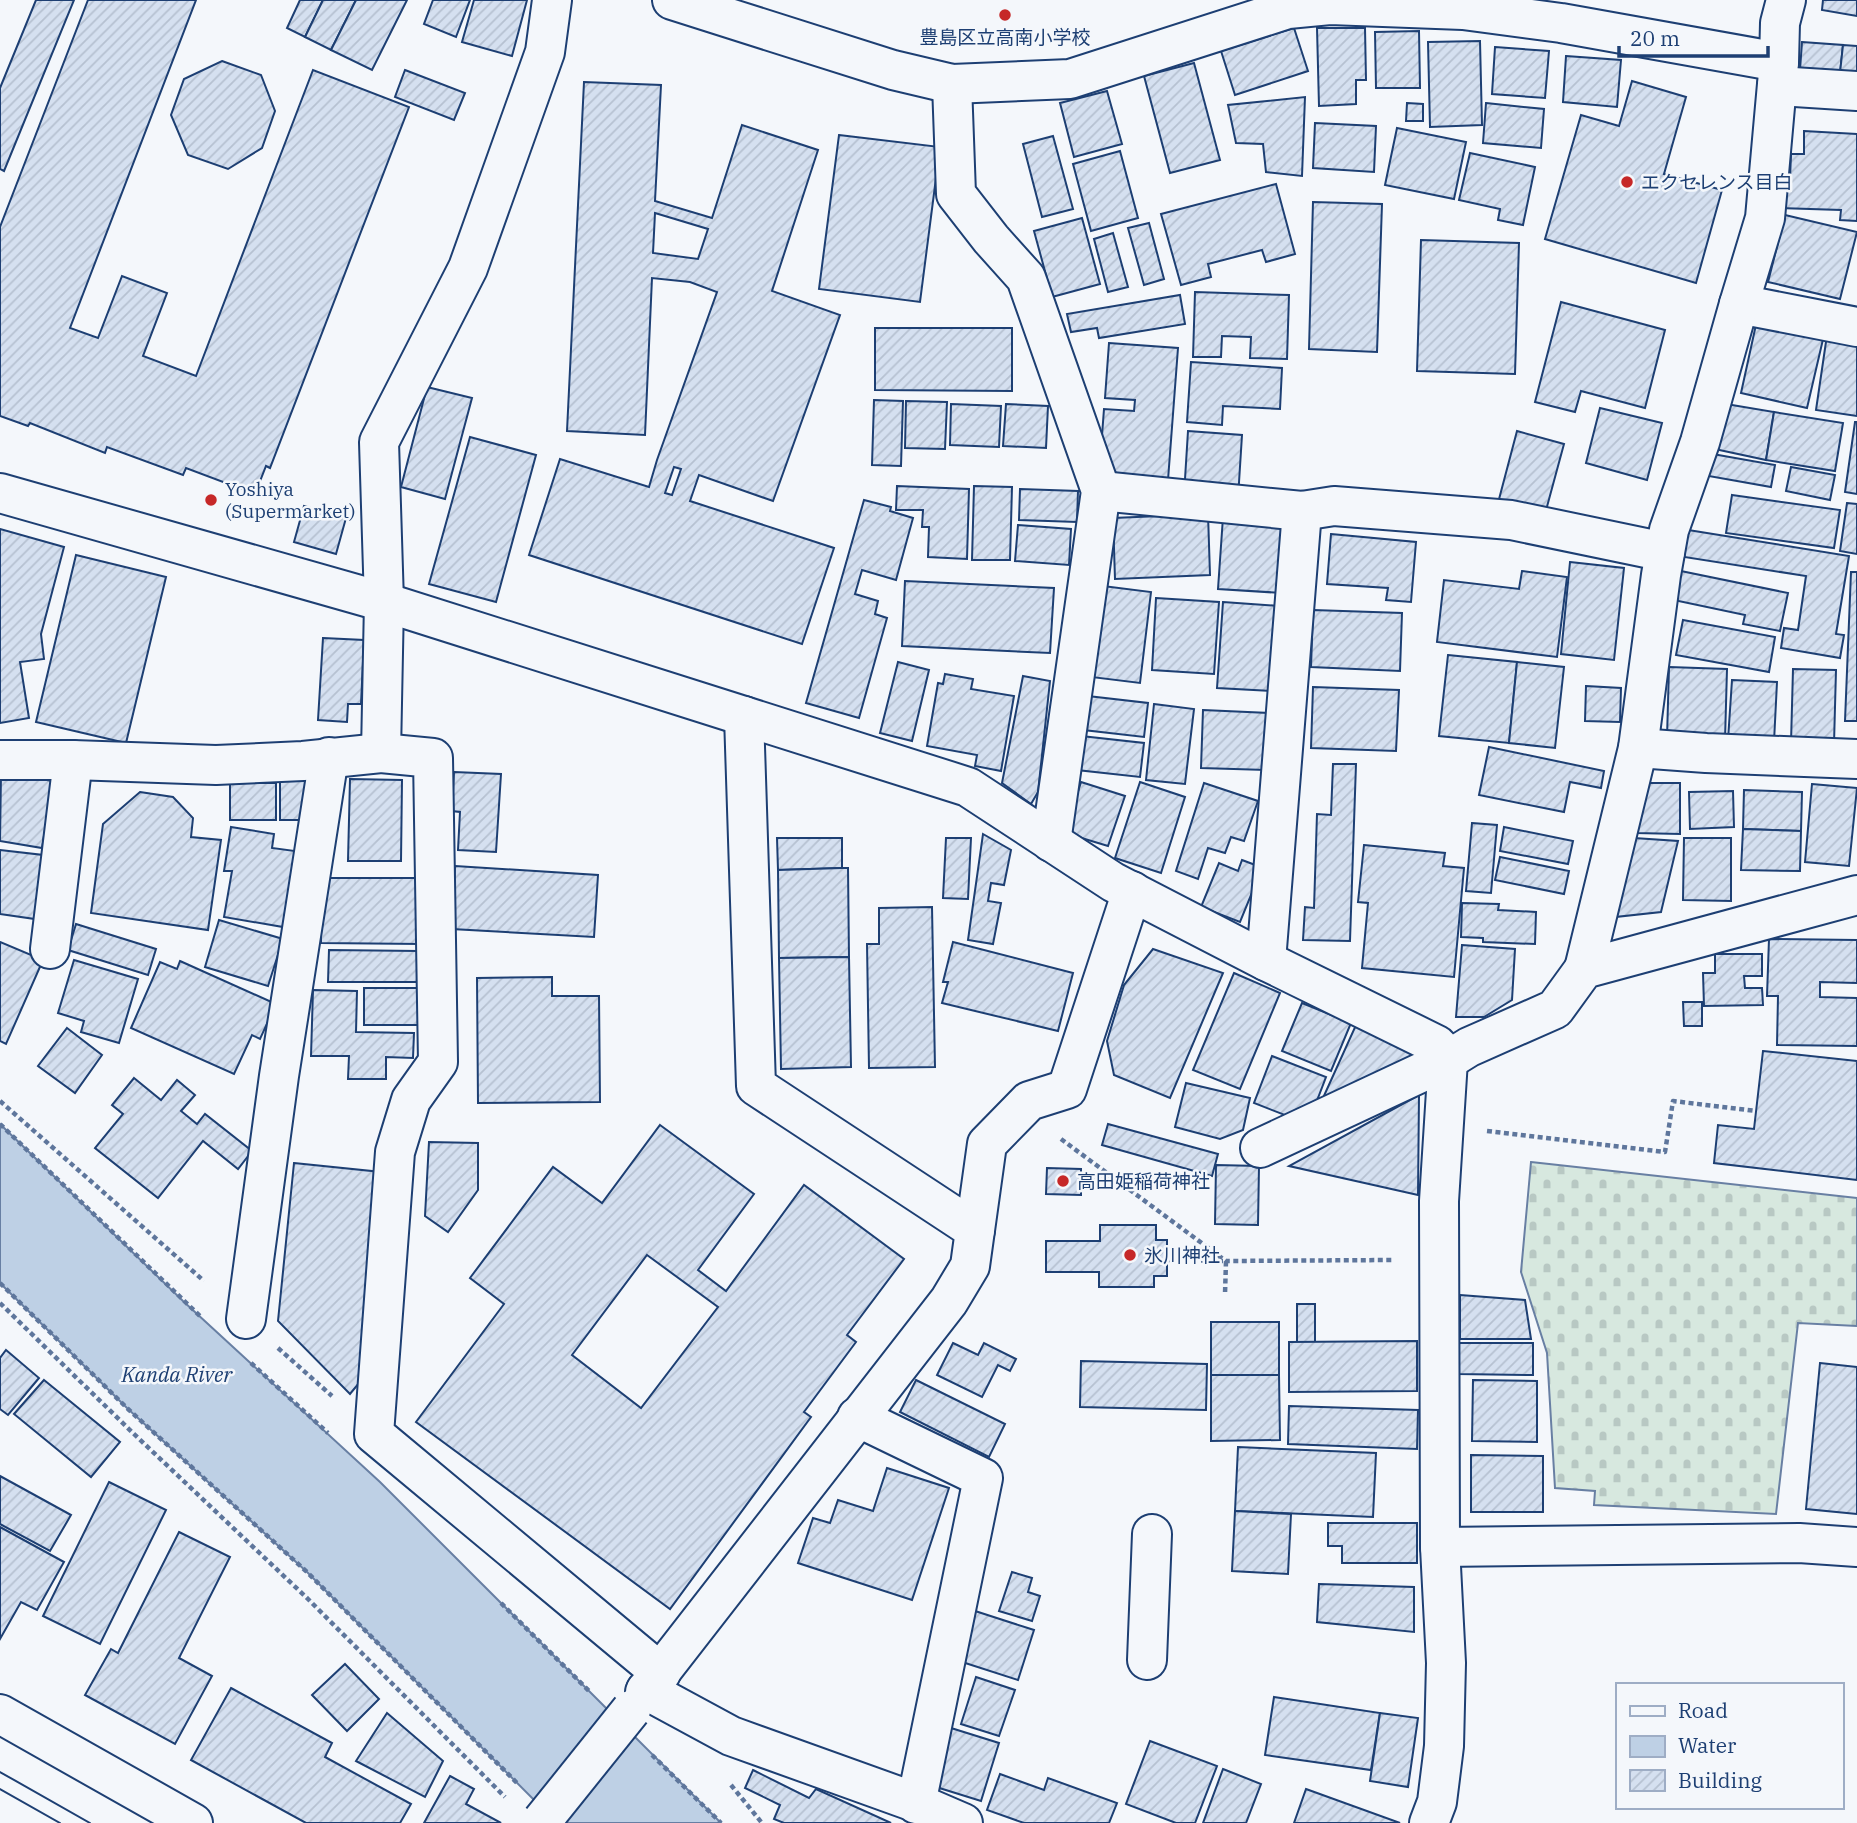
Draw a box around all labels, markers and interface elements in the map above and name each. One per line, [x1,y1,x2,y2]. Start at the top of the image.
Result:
marker: 豊島区立高南小学校 [997,7,1013,23]
scale bar [1619,14,1768,58]
text: 20 m [1630,24,1680,52]
place label: 豊島区立高南小学校 [919,25,1091,49]
place label: エクセレンス目白 [1641,170,1793,194]
marker: エクセレンス目白 [1619,174,1635,190]
place label: Yoshiya (Supermarket) [225,477,355,523]
marker: Yoshiya (Supermarket) [203,492,219,508]
place label: 高田姫稲荷神社 [1077,1169,1210,1193]
marker: 高田姫稲荷神社 [1055,1173,1071,1189]
place label: 氷川神社 [1144,1243,1220,1267]
marker: 氷川神社 [1122,1247,1138,1263]
water label: Kanda River [120,1360,233,1388]
legend [1616,1683,1843,1809]
text: Road [1678,1696,1728,1724]
text: Water [1678,1731,1737,1759]
text: Building [1678,1766,1763,1794]

